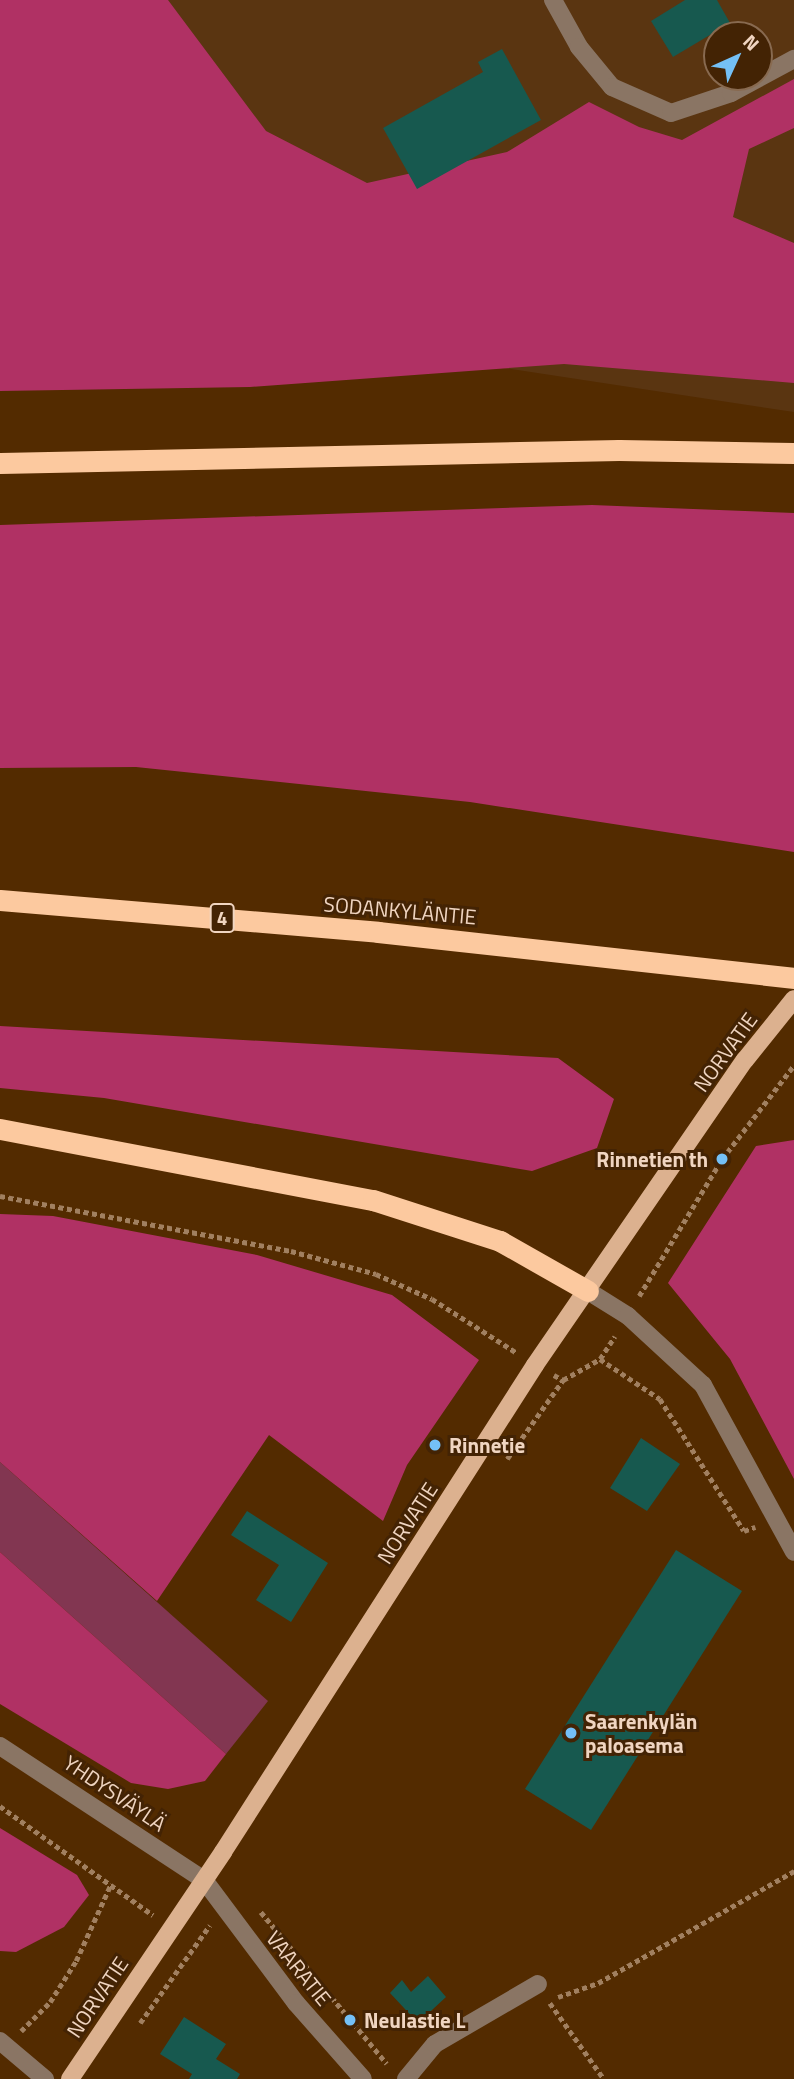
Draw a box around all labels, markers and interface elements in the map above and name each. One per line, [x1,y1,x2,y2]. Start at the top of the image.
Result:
north arrow [703,21,773,91]
text: N [737,27,767,57]
street label: SODANKYLÄNTIE [323,891,477,929]
road number: 4 [208,902,236,934]
street label: NORVATIE [688,1007,762,1097]
place label: Rinnetien th [596,1146,708,1172]
marker: Rinnetien th [714,1151,730,1167]
place label: Rinnetie [449,1432,525,1458]
marker: Rinnetie [427,1437,443,1453]
street label: NORVATIE [371,1478,443,1568]
place label: Saarenkylän paloasema [585,1708,697,1758]
marker: Saarenkylän paloasema [563,1725,579,1741]
street label: YHDYSVÄYLÄ [59,1750,171,1836]
street label: VAARATIE [261,1926,337,2010]
street label: NORVATIE [61,1952,133,2042]
place label: Neulastie L [364,2007,465,2033]
marker: Neulastie L [342,2012,358,2028]

